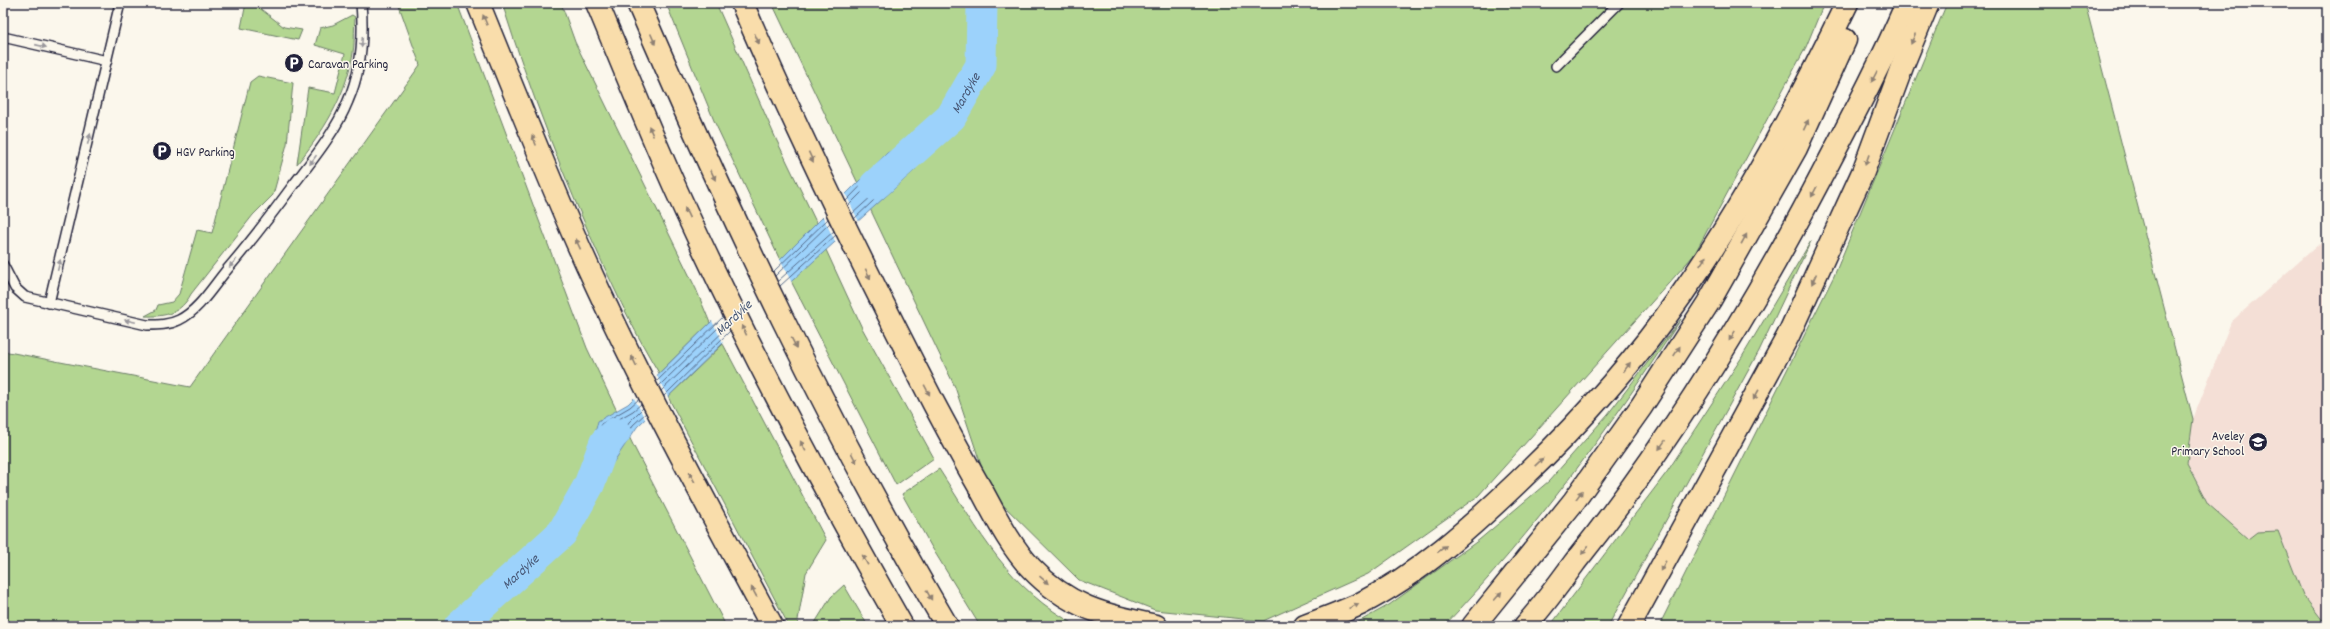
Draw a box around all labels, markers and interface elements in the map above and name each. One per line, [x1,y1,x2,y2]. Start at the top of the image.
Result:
one-way arrow [482,14,488,26]
one-way arrow [650,33,656,44]
one-way arrow [754,33,760,44]
one-way arrow [1910,33,1917,45]
one-way arrow [359,36,366,48]
one-way arrow [35,43,47,49]
parking icon: Caravan Parking [283,52,305,74]
place label: Caravan Parking [308,56,388,75]
water label: Mardyke [947,69,987,118]
one-way arrow [1870,71,1877,83]
one-way arrow [1804,119,1810,131]
one-way arrow [648,126,654,137]
one-way arrow [86,133,92,145]
one-way arrow [531,135,537,146]
parking icon: HGV Parking [151,140,173,162]
place label: HGV Parking [176,144,235,163]
one-way arrow [808,151,814,163]
one-way arrow [309,155,317,165]
one-way arrow [1864,155,1870,167]
one-way arrow [710,170,716,181]
one-way arrow [1810,186,1817,198]
one-way arrow [684,207,690,219]
one-way arrow [1741,234,1748,245]
one-way arrow [575,238,581,249]
one-way arrow [1699,256,1707,267]
one-way arrow [229,257,238,268]
one-way arrow [56,259,62,271]
one-way arrow [865,268,871,280]
one-way arrow [1811,274,1817,285]
water label: Mardyke [711,296,758,341]
one-way arrow [123,318,136,324]
one-way arrow [741,324,747,336]
one-way arrow [1728,331,1736,341]
one-way arrow [791,337,797,349]
one-way arrow [1674,345,1681,357]
one-way arrow [631,355,637,367]
one-way arrow [1622,361,1631,372]
one-way arrow [924,384,930,396]
one-way arrow [1753,389,1759,401]
place label: Aveley Primary School [2171,428,2245,462]
school or university icon: Aveley Primary School [2247,431,2269,453]
one-way arrow [800,440,806,451]
one-way arrow [1658,440,1666,450]
one-way arrow [851,452,857,464]
one-way arrow [1534,457,1544,467]
one-way arrow [689,471,696,483]
one-way arrow [1575,489,1583,500]
one-way arrow [1436,544,1447,553]
one-way arrow [1581,544,1590,555]
water label: Mardyke [498,550,545,595]
one-way arrow [861,554,868,566]
one-way arrow [1659,560,1666,572]
one-way arrow [1039,576,1050,585]
one-way arrow [750,586,757,598]
one-way arrow [926,590,933,601]
one-way arrow [1493,591,1502,601]
one-way arrow [1349,603,1360,609]

